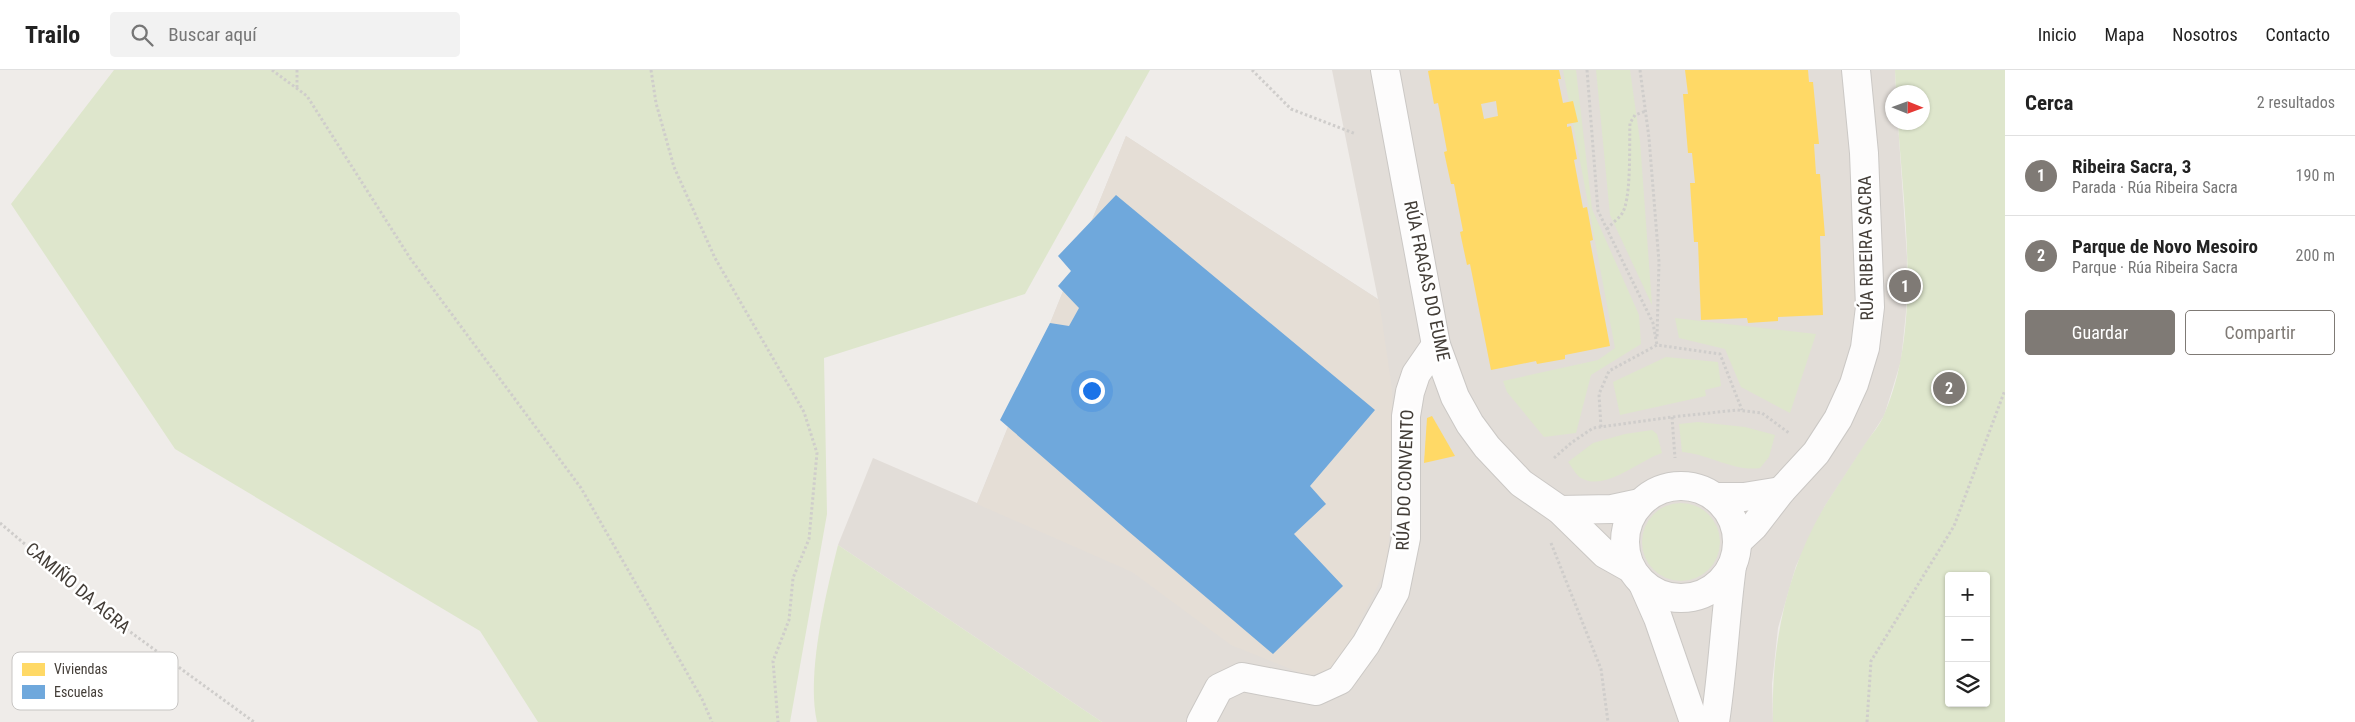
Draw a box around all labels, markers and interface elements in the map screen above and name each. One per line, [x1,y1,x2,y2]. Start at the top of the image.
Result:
search box [110,12,460,57]
text: Trailo [25,21,80,49]
icon: search [128,21,156,49]
text: Buscar aquí [168,23,257,46]
text: Inicio [2038,24,2077,45]
text: Mapa [2105,24,2144,45]
text: Nosotros [2172,24,2238,45]
text: Contacto [2266,24,2330,45]
north arrow [1885,85,1930,130]
text: Cerca [2025,91,2073,115]
text: 2 resultados [2257,93,2335,112]
text: Ribeira Sacra, 3 [2072,155,2191,178]
text: 1 [2037,166,2045,185]
text: 190 m [2296,166,2335,185]
street label: RÚA RIBEIRA SACRA [1854,175,1877,321]
text: Parada · Rúa Ribeira Sacra [2072,178,2238,197]
street label: RÚA FRAGAS DO EUME [1400,199,1455,363]
text: Parque de Novo Mesoiro [2072,235,2258,258]
text: 2 [2037,246,2045,265]
text: 200 m [2296,246,2335,265]
text: Parque · Rúa Ribeira Sacra [2072,258,2238,277]
pin: 1 [1889,267,1921,305]
button: Guardar [2025,310,2175,355]
button: Compartir [2185,310,2335,355]
pin: 2 [1933,369,1965,407]
your location [1079,378,1105,404]
street label: RÚA DO CONVENTO [1392,409,1417,551]
street label: CAMIÑO DA AGRA [22,538,135,638]
map controls [1945,572,1990,707]
button: + [1945,572,1990,617]
button: − [1945,617,1990,662]
legend [12,652,178,710]
text: Viviendas [54,661,108,677]
button: layers [1945,662,1990,707]
text: Escuelas [54,684,103,700]

